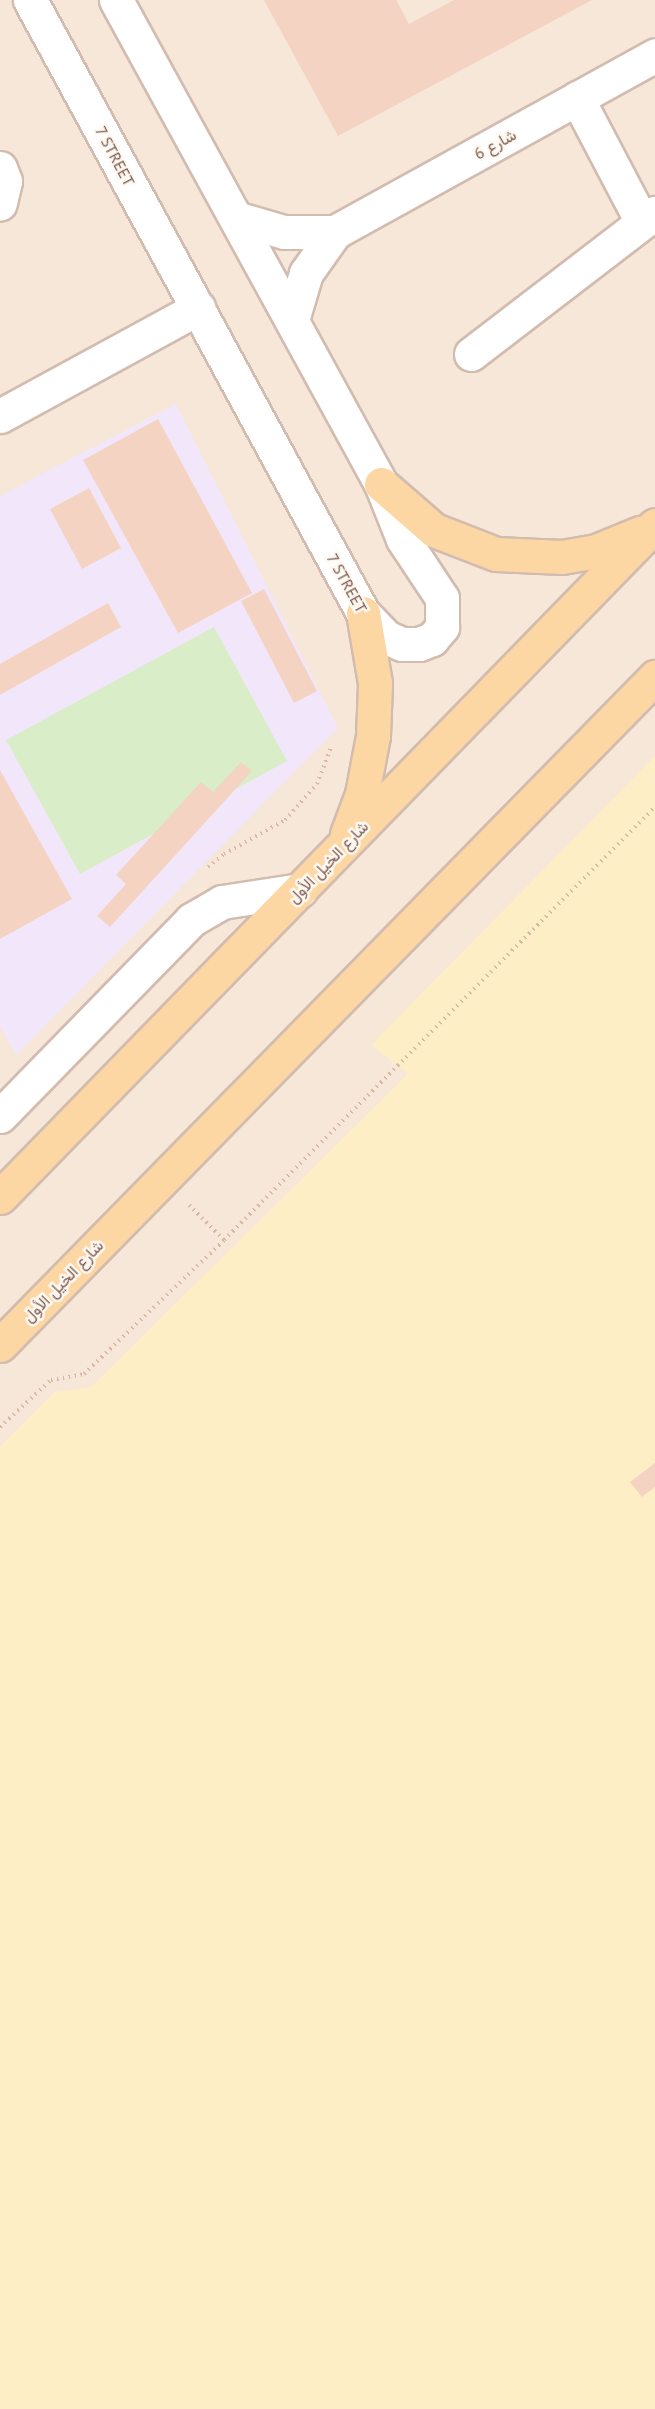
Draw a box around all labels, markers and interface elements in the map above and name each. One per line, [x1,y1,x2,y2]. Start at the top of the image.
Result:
street label: 7 STREET [91,122,139,190]
street label: شارع 6 [471,125,519,163]
street label: 7 STREET [323,550,371,616]
street label: شارع الخيل الأول [284,817,372,907]
street label: شارع الخيل الأول [19,1236,107,1326]

